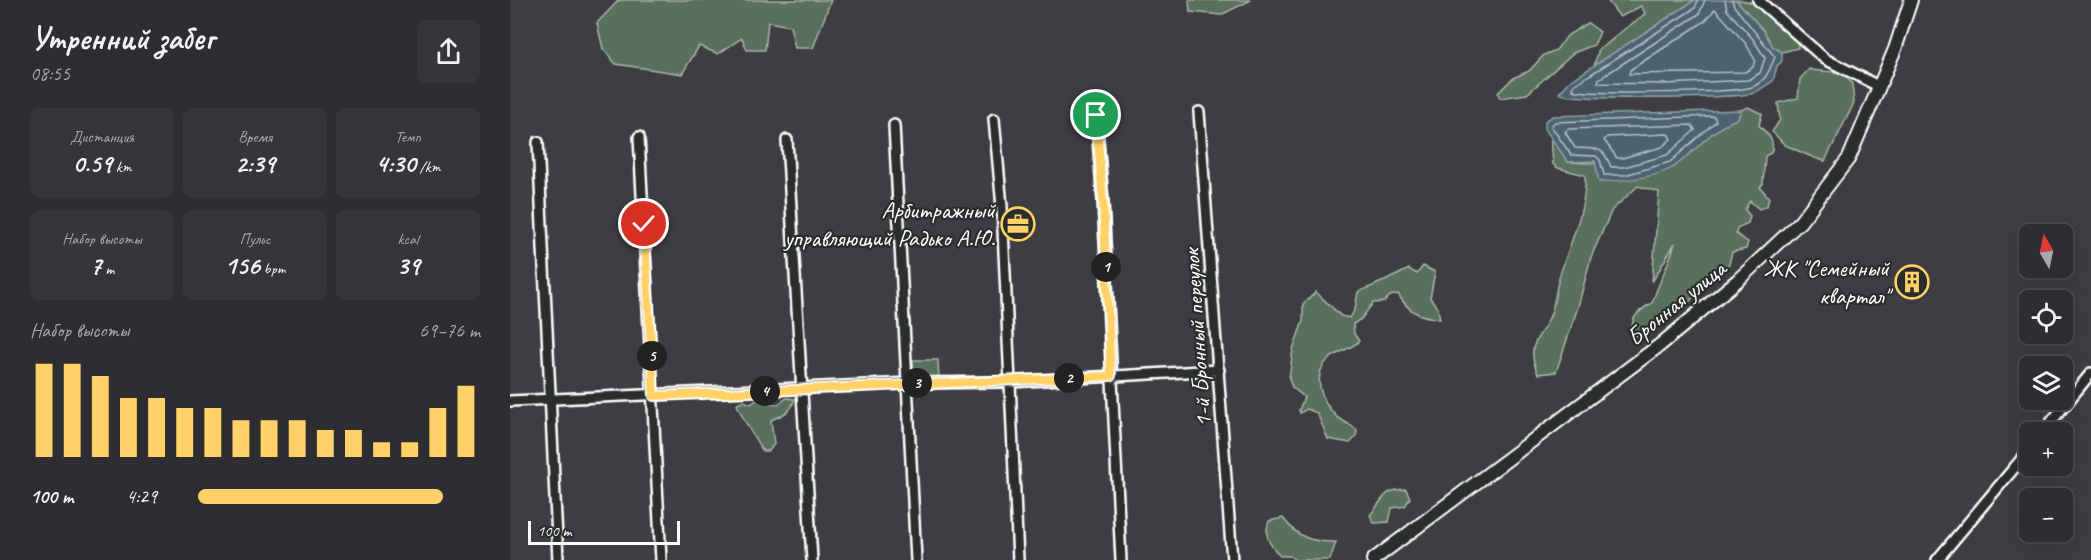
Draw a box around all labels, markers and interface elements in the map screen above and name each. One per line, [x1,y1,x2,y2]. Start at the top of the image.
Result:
text: Утренний забег [30,17,214,59]
button: share [417,20,480,83]
text: 08:55 [30,61,70,86]
pin [1070,89,1121,140]
icon: arrive [1079,98,1112,131]
text: Дистанция [70,127,134,147]
text: Время [238,127,272,147]
text: Темп [395,127,421,147]
text: 0.59 [72,147,112,180]
text: 2:39 [235,147,275,180]
text: 4:30 [375,147,416,180]
text: km [112,157,132,177]
text: /km [416,157,441,177]
place label: Арбитражный управляющий Радько А.Ю. [782,195,997,253]
pin [618,198,669,249]
office icon: Арбитражный управляющий Радько А.Ю. [1000,206,1036,242]
icon: check [627,207,660,240]
north arrow [2019,224,2073,278]
map controls [2019,224,2073,542]
text: Набор высоты [62,229,142,249]
text: Пульс [240,229,270,249]
text: kcal [397,229,419,249]
street label: 1-й Бронный переулок [1176,246,1218,428]
text: 7 [90,249,101,282]
text: 156 [224,249,260,282]
text: 39 [396,249,420,282]
pin: 1 [1091,252,1121,282]
street label: Бронная улица [1620,253,1733,352]
place label: ЖК "Семейный квартал" [1764,253,1894,311]
text: 1 [1102,257,1110,277]
text: m [101,259,114,279]
text: bpm [260,259,286,279]
building icon: ЖК "Семейный квартал" [1894,264,1930,300]
button: locate [2019,290,2073,344]
text: Набор высоты [30,318,129,343]
text: 69–76 m [419,318,480,343]
pin: 5 [637,341,667,371]
text: 5 [649,346,655,366]
button: layers [2019,356,2073,410]
pin: 2 [1054,363,1084,393]
pin: 3 [902,368,932,398]
text: 2 [1065,368,1073,388]
text: 3 [913,373,921,393]
pin: 4 [750,376,780,406]
text: 4 [761,381,769,401]
button: + [2019,422,2073,476]
text: 100 m [30,484,73,509]
text: 4:29 [126,484,157,509]
button: − [2019,488,2073,542]
scale bar [528,518,680,546]
text: 100 m [537,521,571,541]

